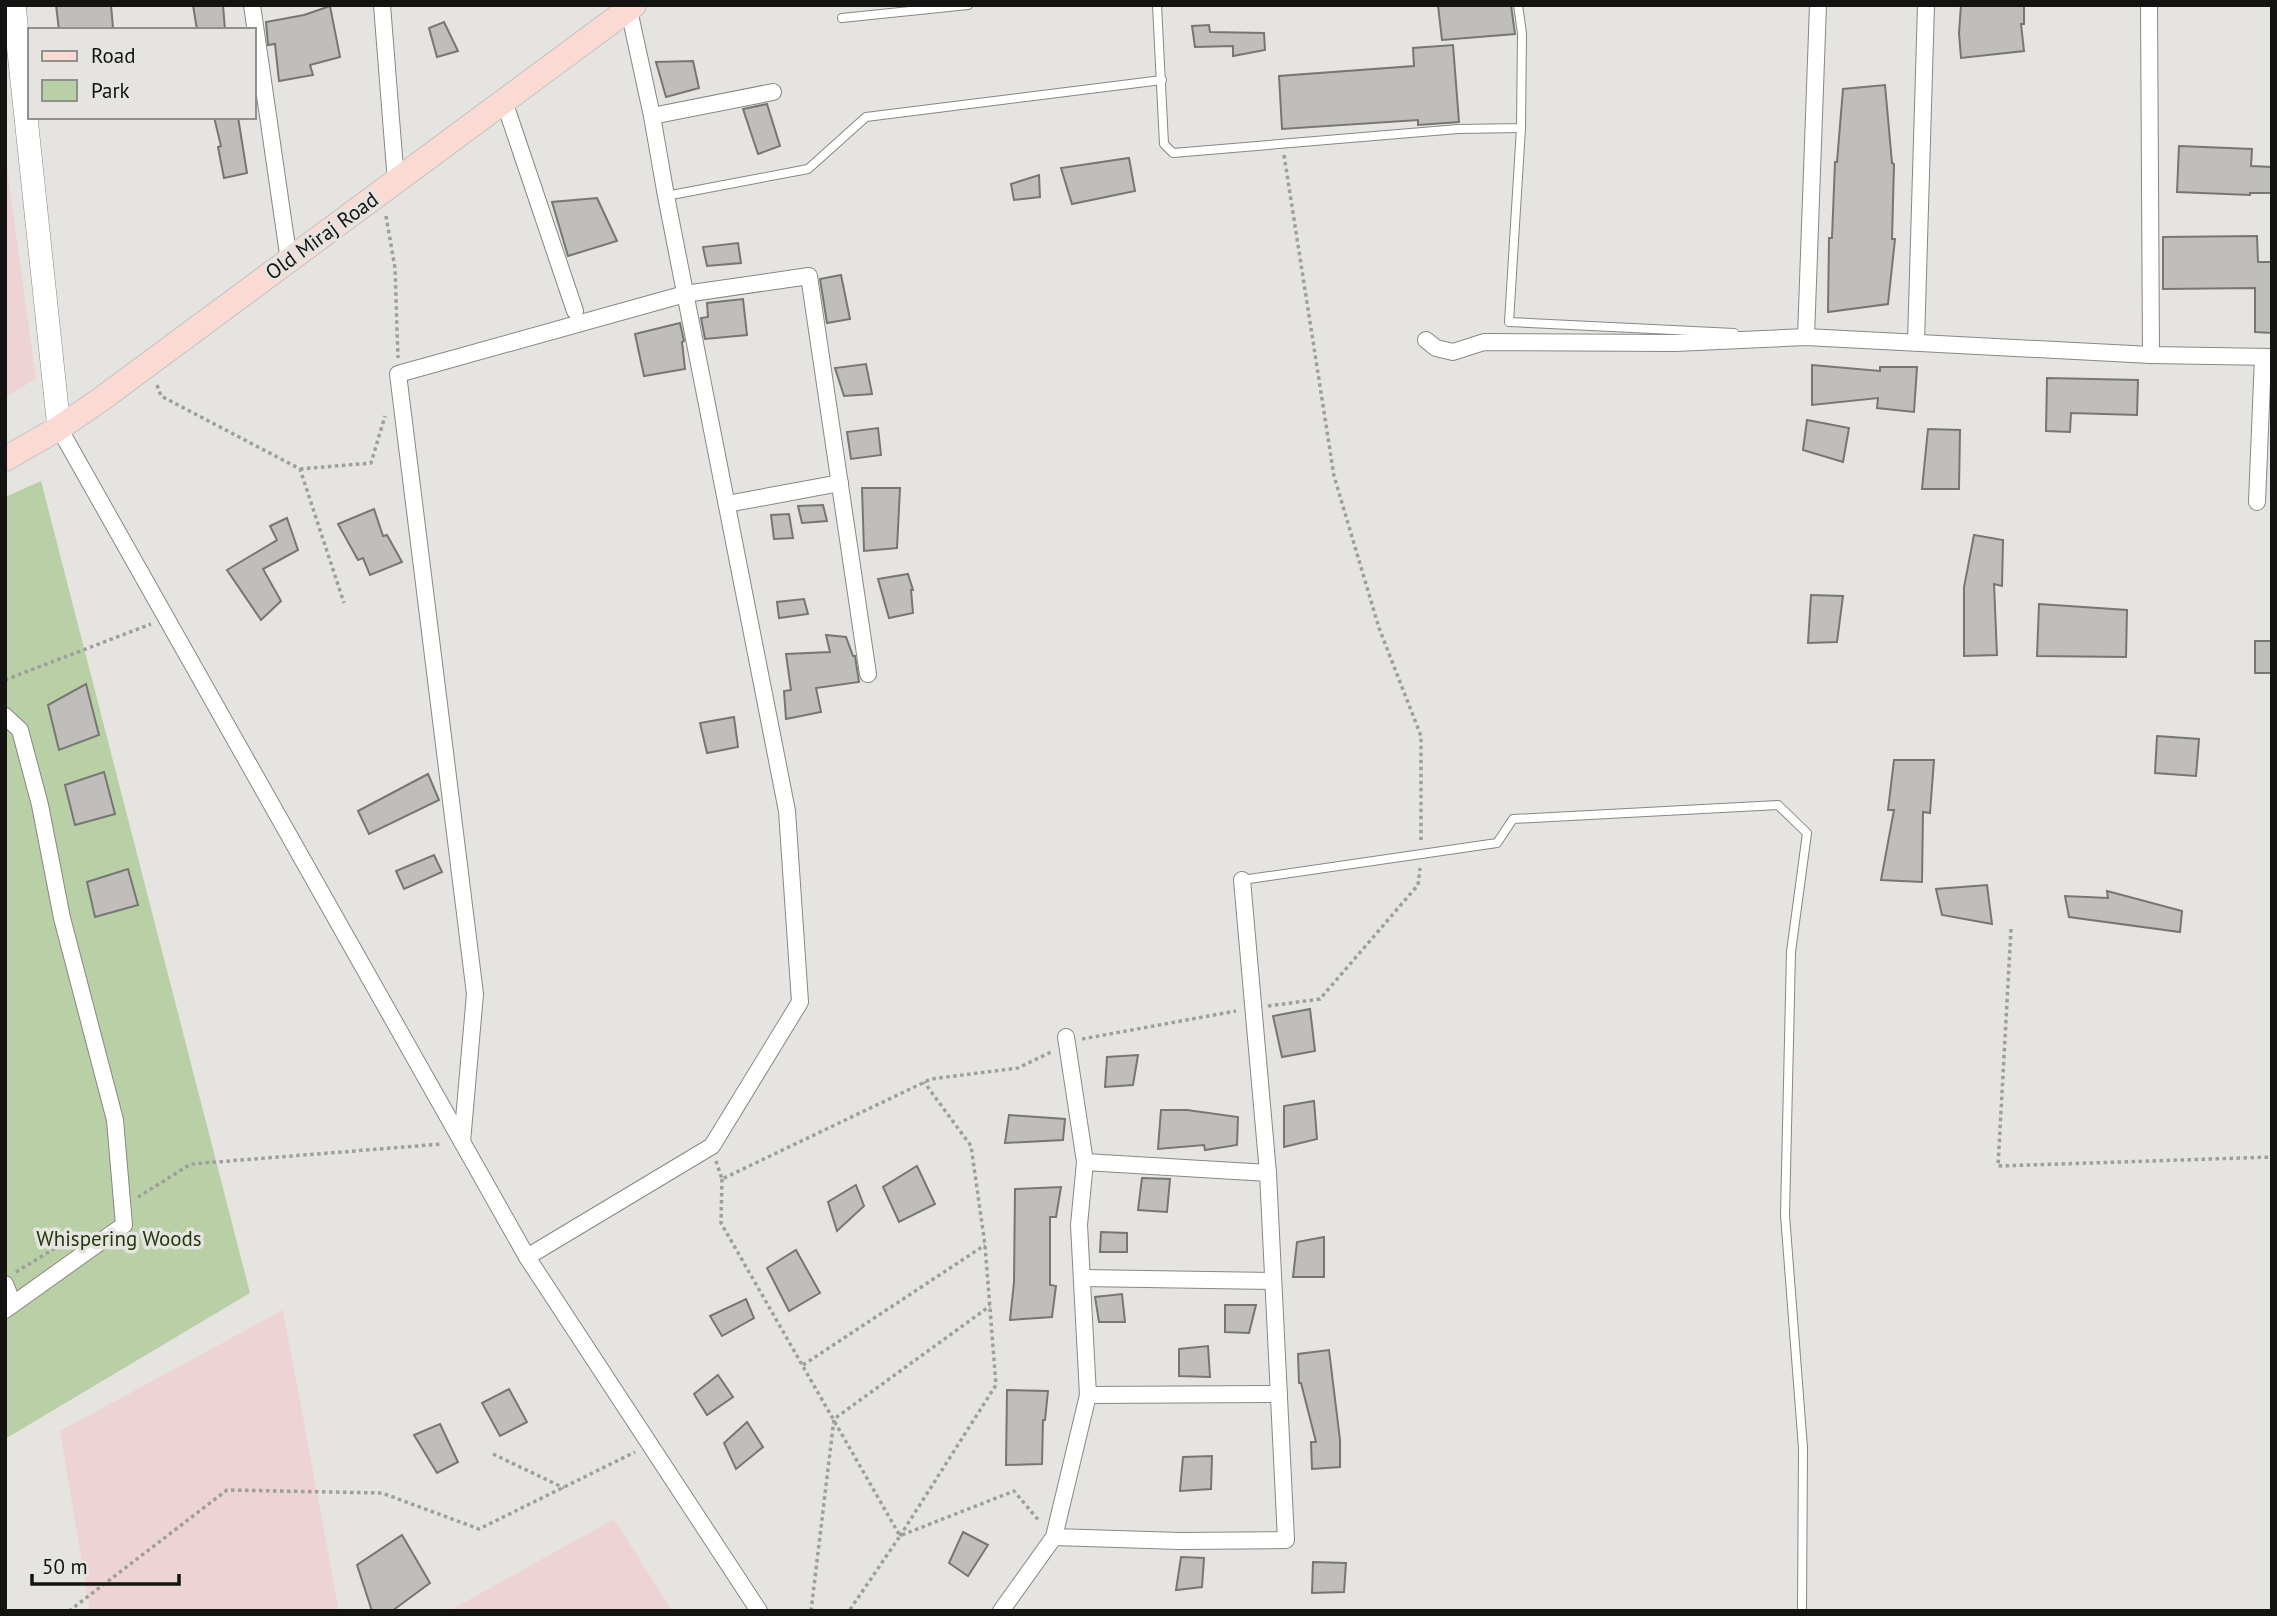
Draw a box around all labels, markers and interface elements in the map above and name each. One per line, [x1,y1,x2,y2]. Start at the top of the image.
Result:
legend [28,28,256,119]
text: Road [91,42,135,69]
text: Park [91,77,130,104]
street label: Old Miraj Road [260,186,383,286]
park label: Whispering Woods [36,1225,202,1252]
scale bar [32,1542,178,1586]
text: 50 m [42,1553,88,1580]

